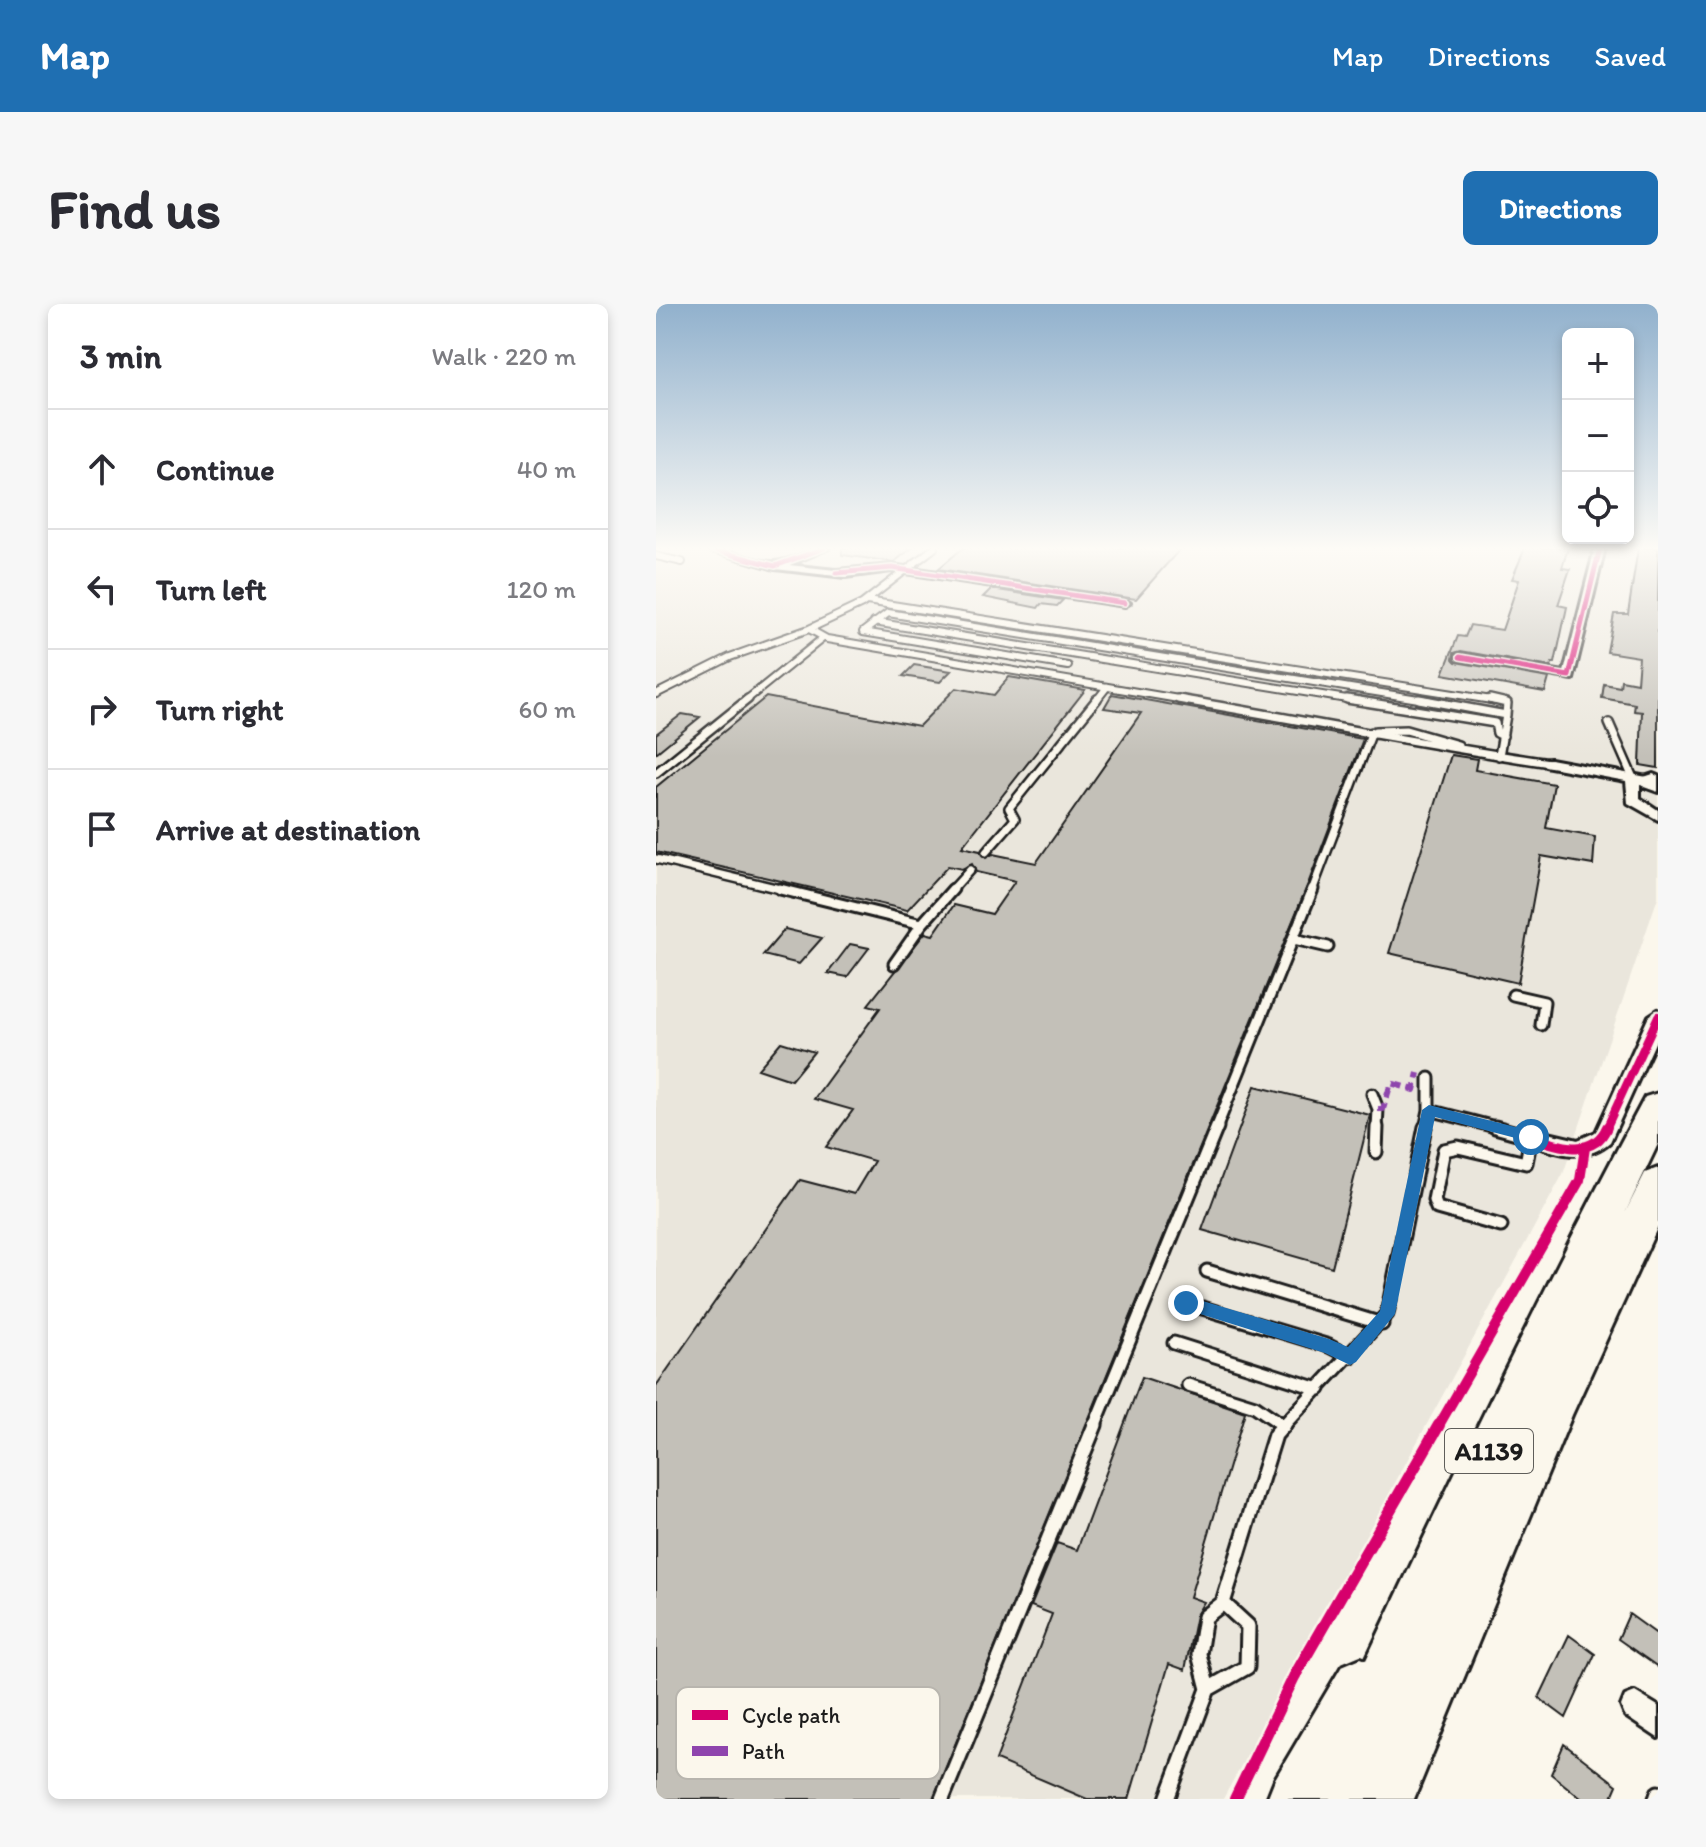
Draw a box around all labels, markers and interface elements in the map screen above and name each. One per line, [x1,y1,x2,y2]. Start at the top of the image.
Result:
text: Map [40,33,110,79]
text: Map [1332,39,1383,73]
text: Directions [1427,39,1551,73]
text: Saved [1595,39,1666,73]
button: Directions [1463,171,1658,245]
text: Find us [48,175,221,242]
map controls [1562,328,1634,544]
button: + [1562,328,1634,400]
text: 3 min [80,336,162,377]
text: Walk · 220 m [432,340,576,372]
button: − [1562,400,1634,472]
icon: ahead [80,447,124,491]
text: Continue [156,451,275,488]
text: 40 m [517,453,576,485]
button: locate [1562,472,1634,544]
icon: left [80,567,124,611]
text: Turn left [156,571,267,608]
text: 120 m [507,573,576,605]
icon: right [80,687,124,731]
text: Turn right [156,691,284,728]
text: 60 m [519,693,576,725]
icon: arrive [80,807,124,851]
text: Arrive at destination [156,811,420,848]
route start [1513,1119,1549,1155]
route end [1168,1285,1204,1321]
road number: A1139 [1445,1429,1533,1473]
legend [676,1687,940,1779]
text: Cycle path [742,1702,841,1729]
text: Path [742,1738,785,1765]

